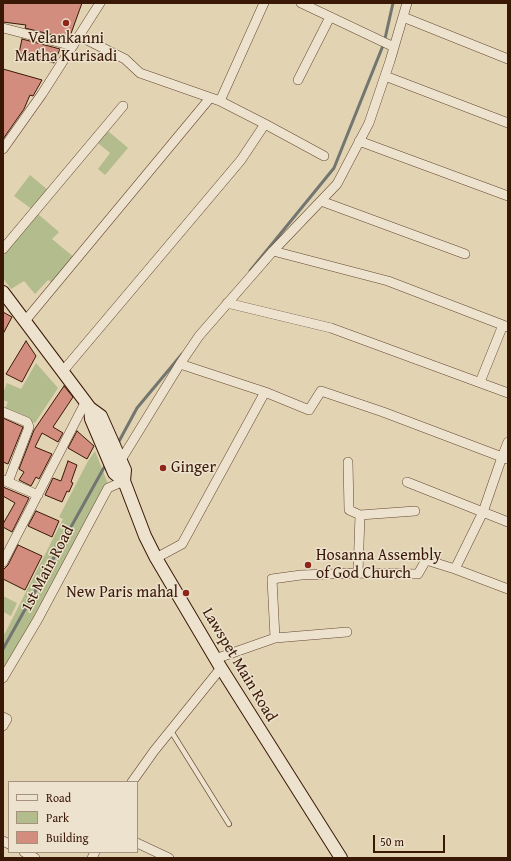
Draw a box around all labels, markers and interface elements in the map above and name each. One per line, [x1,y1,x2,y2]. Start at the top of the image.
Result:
marker: Velankanni Matha Kurisadi [61,18,71,28]
place label: Velankanni Matha Kurisadi [15,29,117,67]
place label: Ginger [171,458,216,478]
marker: Ginger [158,463,168,473]
street label: 1st Main Road [17,523,79,615]
place label: Hosanna Assembly of God Church [316,546,441,584]
marker: Hosanna Assembly of God Church [303,560,313,570]
place label: New Paris mahal [66,583,178,603]
marker: New Paris mahal [181,588,191,598]
street label: Lawspet Main Road [197,605,281,725]
legend [8,781,138,853]
text: Road [46,789,71,806]
text: Park [46,809,69,826]
scale bar [375,827,447,853]
text: Building [46,829,89,846]
text: 50 m [380,833,404,850]

